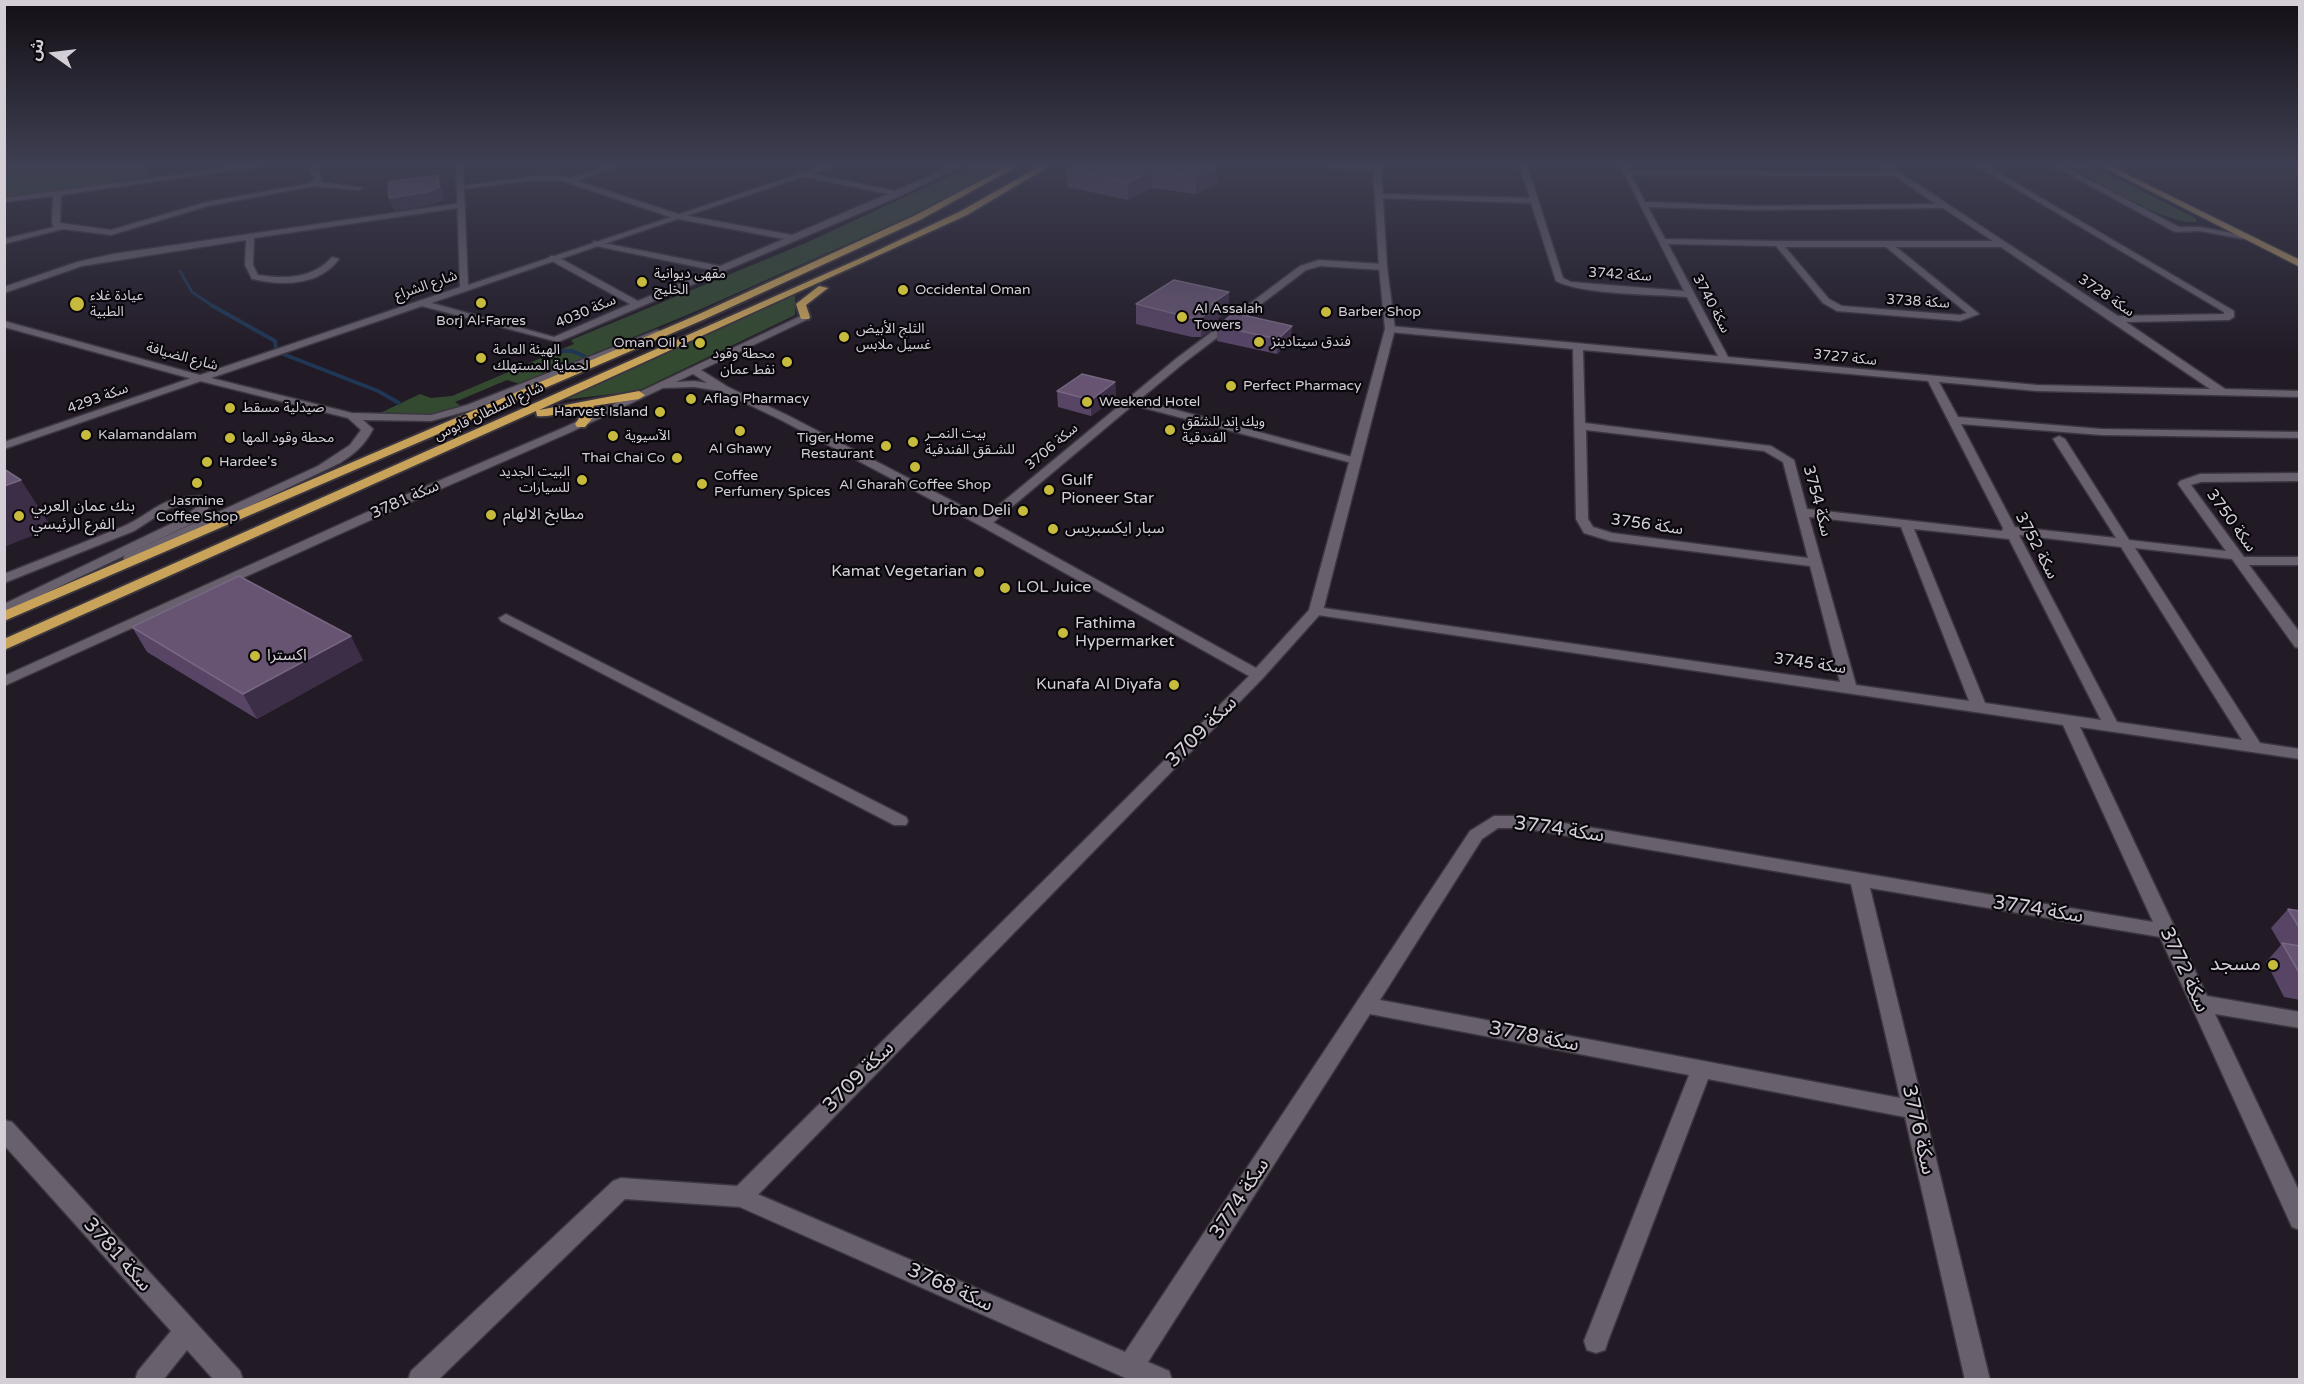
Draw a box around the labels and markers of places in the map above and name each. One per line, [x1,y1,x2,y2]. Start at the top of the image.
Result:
place label: مقهى ديوانية الخليج [654,266,726,298]
marker: مقهى ديوانية الخليج [635,275,649,289]
place label: Occidental Oman [915,282,1030,298]
marker: Occidental Oman [896,283,910,297]
place label: عيادة غلاء الطبية [90,288,144,320]
marker: عيادة غلاء الطبية [68,295,86,313]
marker: Borj Al-Farres [474,296,488,310]
place label: Al Assalah Towers [1194,301,1263,334]
place label: Barber Shop [1338,304,1421,320]
marker: Barber Shop [1319,305,1333,319]
marker: Al Assalah Towers [1175,310,1189,324]
place label: Borj Al-Farres [436,313,526,329]
place label: الثلج الأبيض غسيل ملابس [856,321,931,354]
marker: الثلج الأبيض غسيل ملابس [837,330,851,344]
place label: فندق سيتادينز [1271,334,1351,350]
place label: Oman Oil 1 [613,335,688,351]
marker: فندق سيتادينز [1252,335,1266,349]
marker: Oman Oil 1 [693,336,707,350]
place label: الهيئة العامة لحماية المستهلك [493,342,589,374]
place label: محطة وقود نفط عمان [713,346,775,378]
marker: الهيئة العامة لحماية المستهلك [474,351,488,365]
marker: محطة وقود نفط عمان [780,355,794,369]
place label: Perfect Pharmacy [1243,378,1362,394]
marker: Perfect Pharmacy [1224,379,1238,393]
place label: Aflag Pharmacy [703,391,809,407]
marker: Aflag Pharmacy [684,392,698,406]
place label: Weekend Hotel [1099,394,1200,410]
marker: Weekend Hotel [1080,395,1094,409]
place label: صيدلية مسقط [242,400,324,416]
marker: صيدلية مسقط [223,401,237,415]
place label: Harvest Island [554,404,648,420]
marker: Harvest Island [653,405,667,419]
place label: ويك إند للشقق الفندقية [1182,414,1265,446]
marker: ويك إند للشقق الفندقية [1163,423,1177,437]
marker: Al Ghawy [733,424,747,438]
place label: بيت النمــر للشـقق الفندقية [925,426,1015,458]
place label: Kalamandalam [98,427,197,443]
marker: Kalamandalam [79,428,93,442]
place label: الآسيوية [625,428,670,444]
marker: الآسيوية [606,429,620,443]
place label: محطة وقود المها [242,430,334,446]
place label: Tiger Home Restaurant [797,430,874,462]
marker: محطة وقود المها [223,431,237,445]
marker: بيت النمــر للشـقق الفندقية [906,435,920,449]
marker: Tiger Home Restaurant [879,439,893,453]
place label: Al Ghawy [709,441,771,457]
place label: Thai Chai Co [582,450,665,466]
marker: Thai Chai Co [670,451,684,465]
place label: Hardee's [219,454,277,470]
marker: Hardee's [200,455,214,469]
marker: Al Gharah Coffee Shop [908,460,922,474]
place label: البيت الجديد للسيارات [499,464,570,496]
place label: Coffee Perfumery Spices [714,468,831,500]
place label: Gulf Pioneer Star [1061,471,1154,509]
marker: البيت الجديد للسيارات [575,473,589,487]
marker: Jasmine Coffee Shop [190,476,204,490]
marker: Coffee Perfumery Spices [695,477,709,491]
place label: Al Gharah Coffee Shop [839,477,991,493]
marker: Gulf Pioneer Star [1042,483,1056,497]
place label: Jasmine Coffee Shop [156,493,238,526]
place label: بنك عمان العربي الفرع الرئيسي [31,497,135,535]
place label: Urban Deli [931,501,1011,521]
marker: Urban Deli [1016,504,1030,518]
place label: مطابخ الالهام [503,505,584,525]
marker: مطابخ الالهام [484,508,498,522]
marker: بنك عمان العربي الفرع الرئيسي [12,509,26,523]
place label: سبار ايكسبريس [1065,519,1164,539]
marker: سبار ايكسبريس [1046,522,1060,536]
place label: Kamat Vegetarian [831,562,967,582]
marker: Kamat Vegetarian [972,565,986,579]
place label: LOL Juice [1017,578,1091,598]
marker: LOL Juice [998,581,1012,595]
place label: Fathima Hypermarket [1075,614,1174,652]
marker: Fathima Hypermarket [1056,626,1070,640]
place label: اكسترا [267,646,307,666]
marker: اكسترا [248,649,262,663]
place label: Kunafa Al Diyafa [1036,675,1162,695]
marker: Kunafa Al Diyafa [1167,678,1181,692]
place label: مسجد [2210,953,2261,977]
marker: مسجد [2266,958,2280,972]

